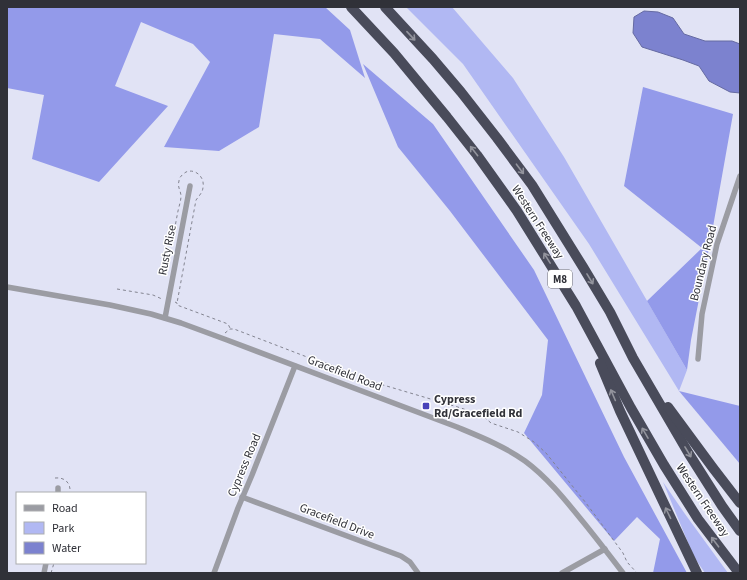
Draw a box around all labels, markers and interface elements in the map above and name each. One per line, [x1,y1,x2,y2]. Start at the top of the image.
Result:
one-way arrow [407,31,416,41]
one-way arrow [470,145,478,156]
one-way arrow [516,163,524,174]
street label: Western Freeway [507,182,568,263]
street label: Rusty Rise [154,223,181,277]
street label: Boundary Road [686,223,721,303]
one-way arrow [542,253,551,264]
road number: M8 [548,270,572,288]
one-way arrow [586,273,594,285]
street label: Gracefield Road [305,351,385,396]
one-way arrow [609,389,616,401]
place label: Cypress Rd/Gracefield Rd [434,391,522,422]
marker: Cypress Rd/Gracefield Rd [421,401,431,411]
one-way arrow [640,427,648,439]
street label: Cypress Road [224,431,265,499]
one-way arrow [685,446,693,458]
street label: Western Freeway [672,460,734,541]
legend [16,492,146,564]
street label: Gracefield Drive [297,499,377,544]
text: Road [52,500,78,517]
one-way arrow [664,507,671,519]
text: Park [52,520,74,537]
one-way arrow [711,536,720,547]
text: Water [52,540,82,557]

